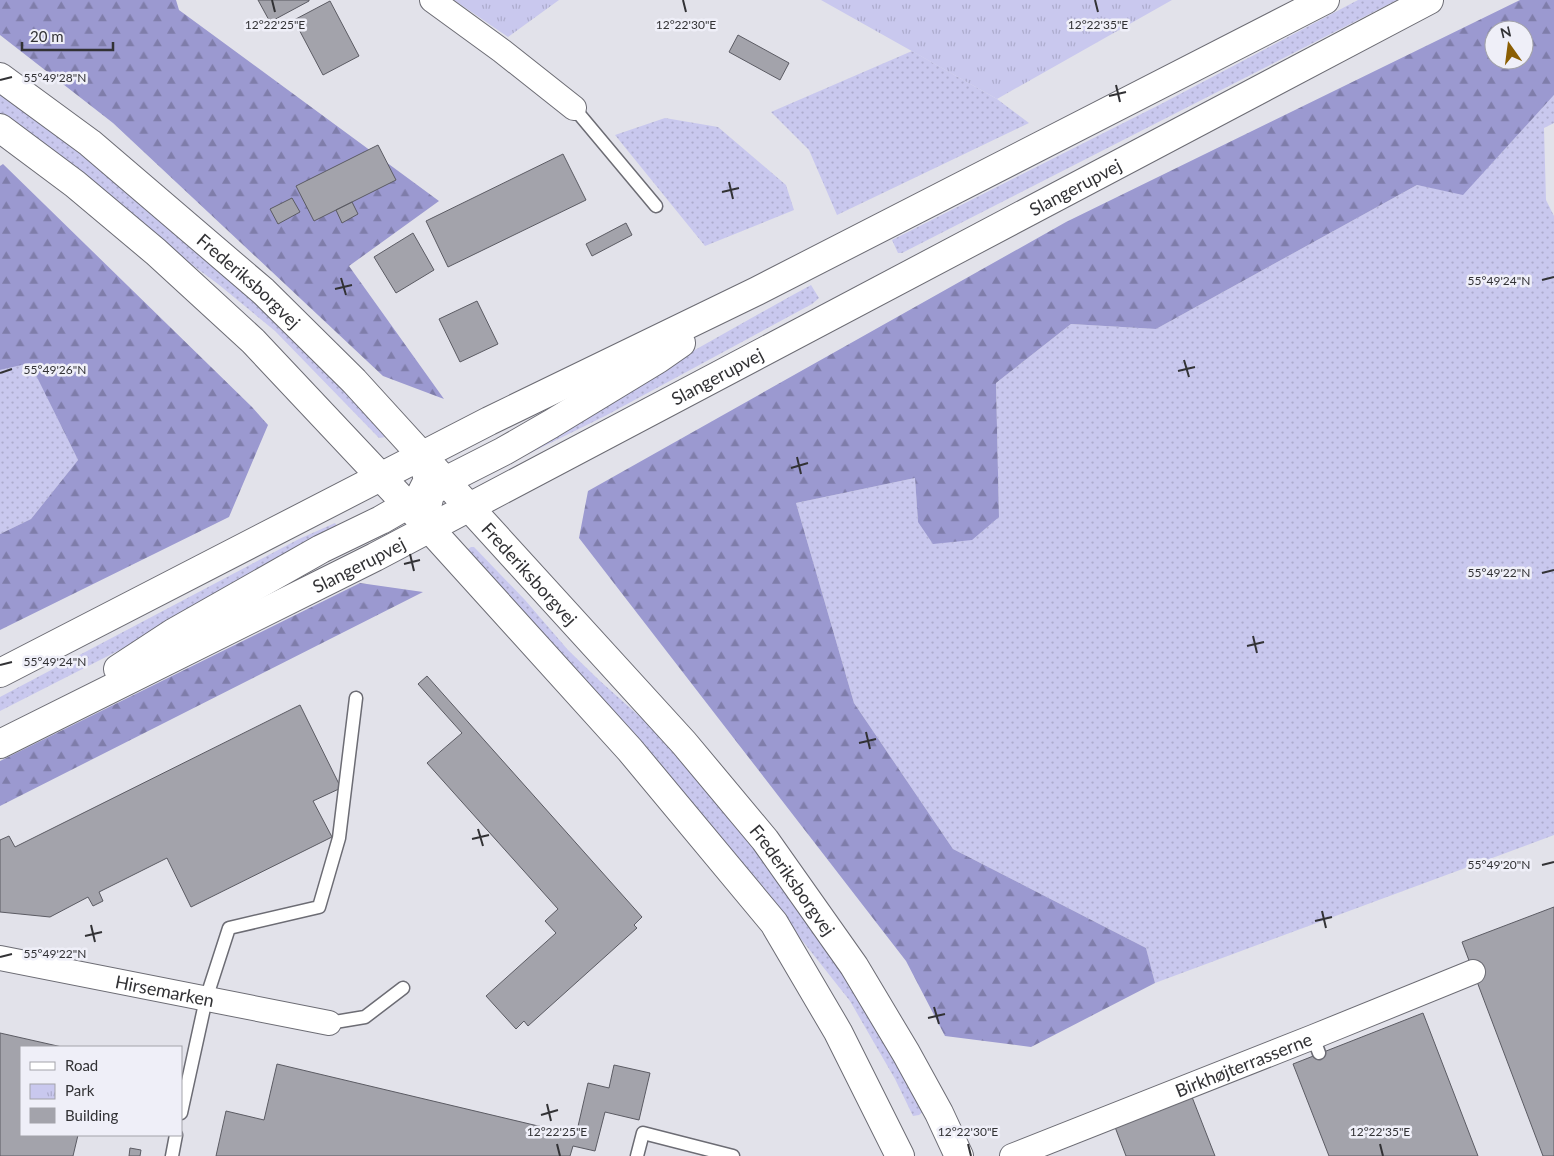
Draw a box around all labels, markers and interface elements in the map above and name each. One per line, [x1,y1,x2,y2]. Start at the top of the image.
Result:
text: 12°22'25"E [245,17,305,32]
text: 12°22'30"E [656,17,716,32]
text: 12°22'35"E [1068,17,1128,32]
scale bar [22,20,114,52]
north arrow [1484,20,1534,70]
text: N [1498,22,1513,41]
text: 20 m [30,27,64,45]
text: 55°49'28"N [24,70,86,85]
street label: Slangerupvej [1025,154,1125,220]
street label: Frederiksborgvej [193,229,305,333]
text: 55°49'24"N [1468,273,1530,288]
street label: Slangerupvej [667,343,767,410]
text: 55°49'26"N [24,362,86,377]
street label: Frederiksborgvej [477,518,582,630]
street label: Slangerupvej [309,532,409,597]
text: 55°49'22"N [1468,565,1530,580]
text: 55°49'24"N [24,654,86,669]
street label: Frederiksborgvej [746,820,840,940]
text: 55°49'20"N [1468,857,1530,872]
text: 55°49'22"N [24,946,86,961]
street label: Hirsemarken [113,970,216,1011]
street label: Birkhøjterrasserne [1172,1028,1315,1101]
legend [20,1046,182,1136]
text: Road [65,1056,98,1074]
text: Park [65,1081,95,1099]
text: Building [65,1106,118,1124]
text: 12°22'25"E [527,1124,587,1139]
text: 12°22'30"E [938,1124,998,1139]
text: 12°22'35"E [1350,1124,1410,1139]

